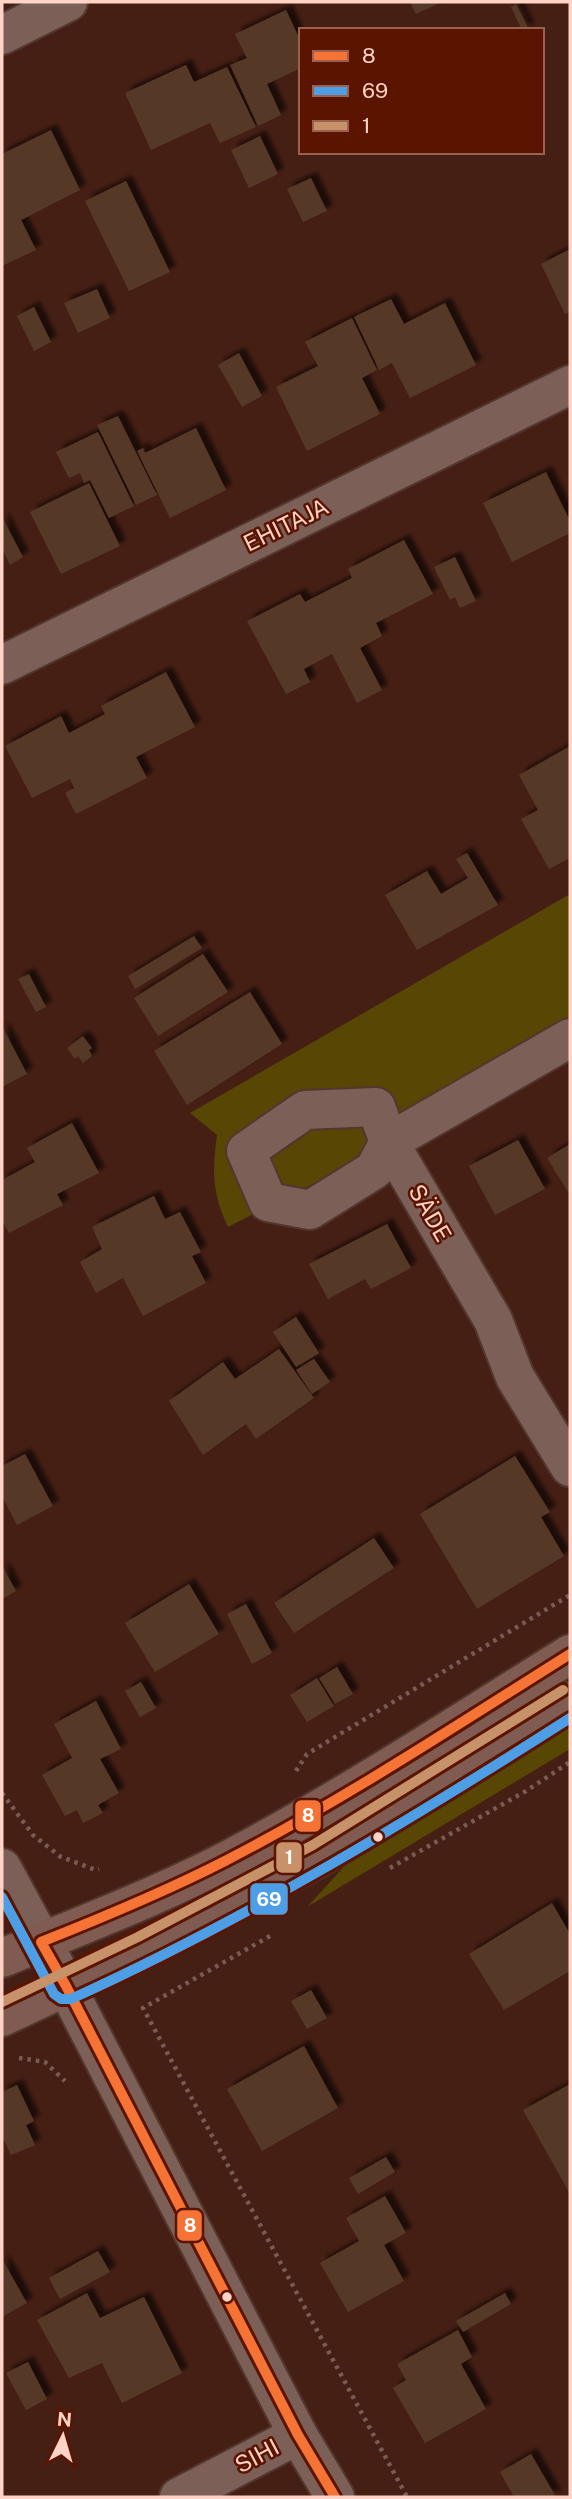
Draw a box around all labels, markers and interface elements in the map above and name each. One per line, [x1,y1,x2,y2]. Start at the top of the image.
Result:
legend [299,28,544,154]
text: 8 [362,43,376,68]
text: 69 [362,78,388,103]
text: 1 [362,113,371,138]
street label: EHITAJA [239,492,333,557]
street label: SÄDE [403,1179,458,1246]
line badge: 8 [294,1799,322,1833]
text: 8 [302,1804,314,1826]
unlabelled marker [371,1830,385,1844]
line badge: 1 [275,1841,303,1874]
text: 1 [285,1846,293,1868]
line badge: 69 [249,1882,289,1916]
text: 69 [256,1888,282,1910]
line badge: 8 [176,2209,203,2242]
text: 8 [184,2214,196,2236]
unlabelled marker [220,2290,234,2304]
north arrow [28,2401,98,2471]
text: N [56,2407,73,2431]
street label: SIHI [230,2433,283,2478]

